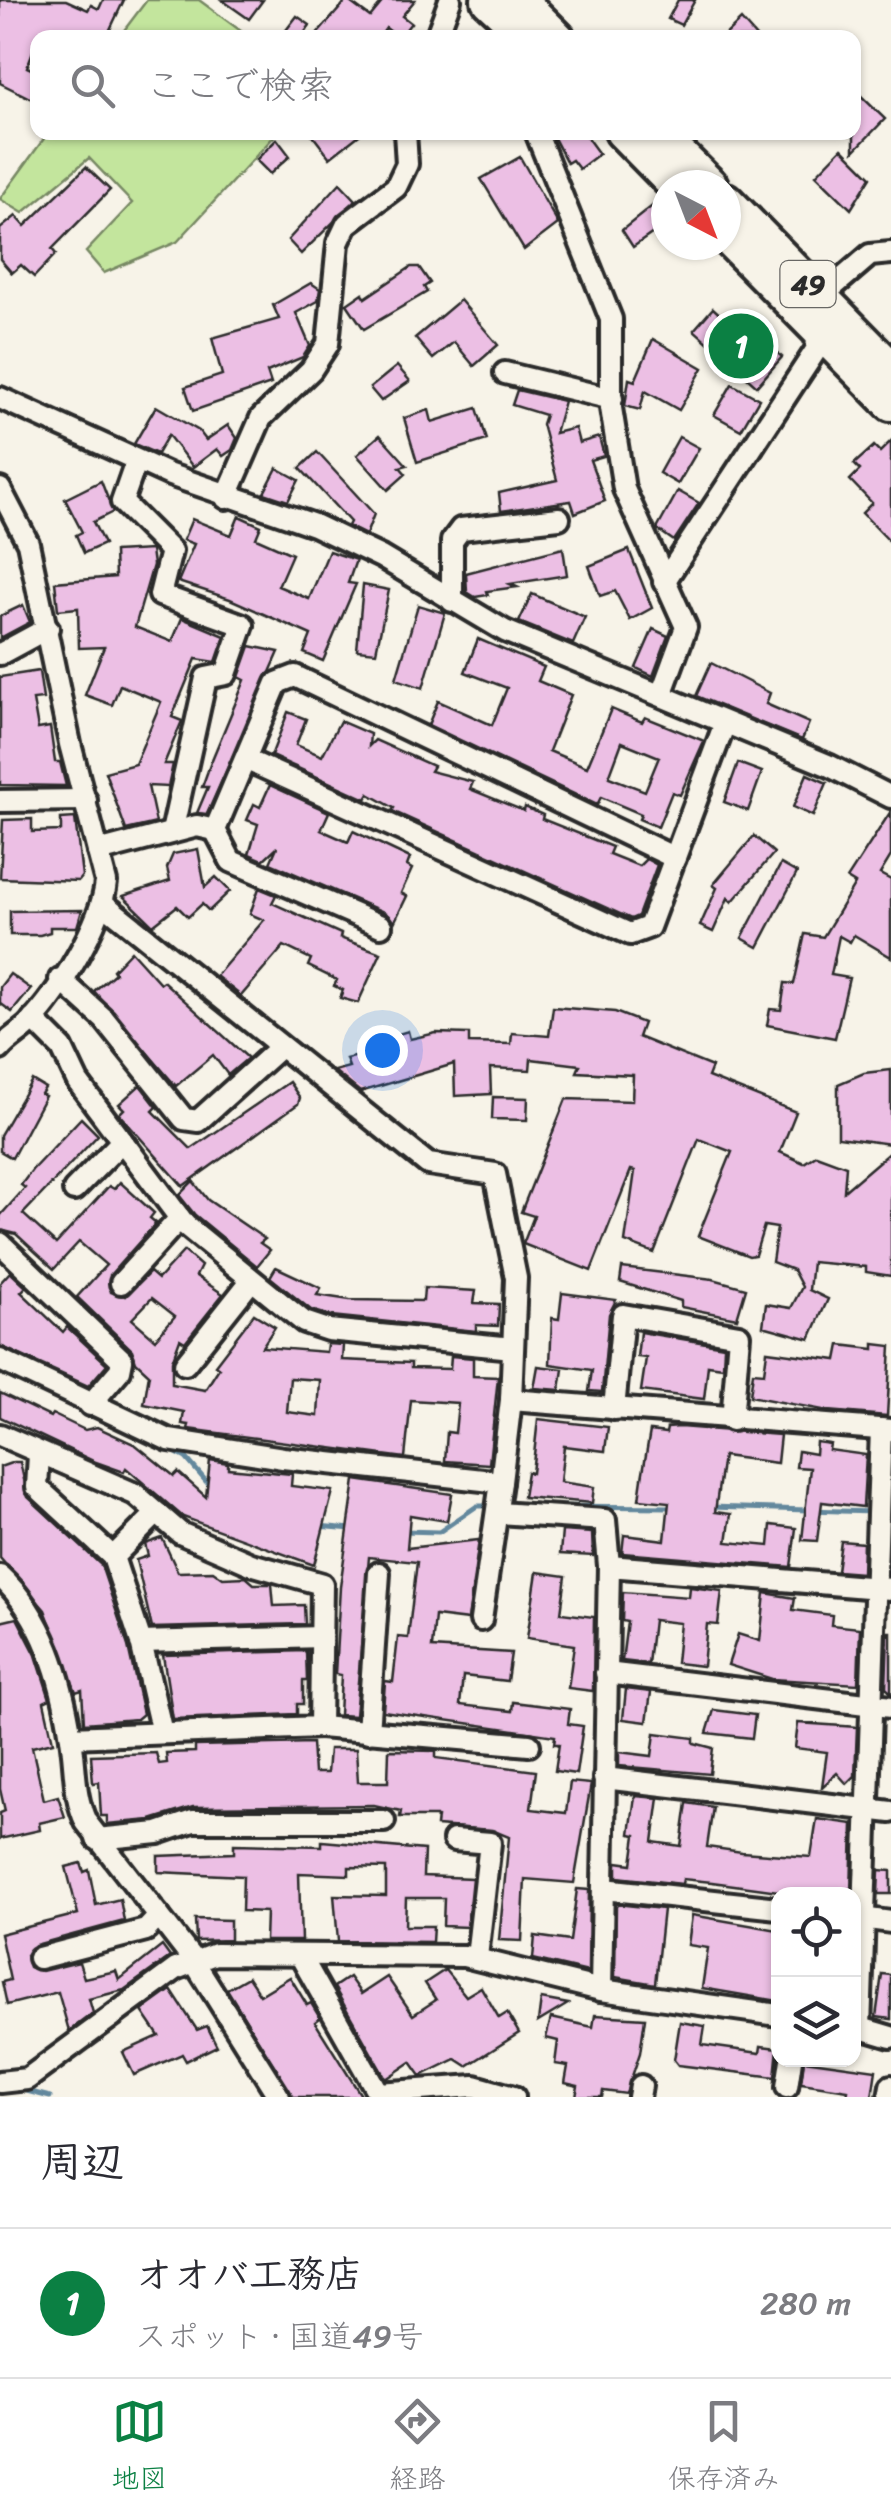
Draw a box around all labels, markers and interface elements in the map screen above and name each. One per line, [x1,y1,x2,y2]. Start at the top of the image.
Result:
search box [30,30,861,140]
text: ここで検索 [145,52,335,119]
icon: search [65,58,120,113]
north arrow [651,170,741,260]
road number: 49 [780,261,836,307]
pin: 1 [708,308,774,384]
your location [357,1025,408,1076]
map controls [771,1887,861,2067]
button: locate [771,1887,861,1977]
button: layers [771,1977,861,2067]
text: 周辺 [40,2125,124,2199]
text: オオバ工務店 [135,2241,363,2308]
text: 1 [66,2275,79,2332]
text: 280 m [760,2275,851,2332]
text: スポット · 国道49号 [135,2308,424,2365]
tab: 地図 [111,2394,167,2503]
tab: 経路 [389,2394,446,2503]
tab: 保存済み [668,2394,780,2503]

